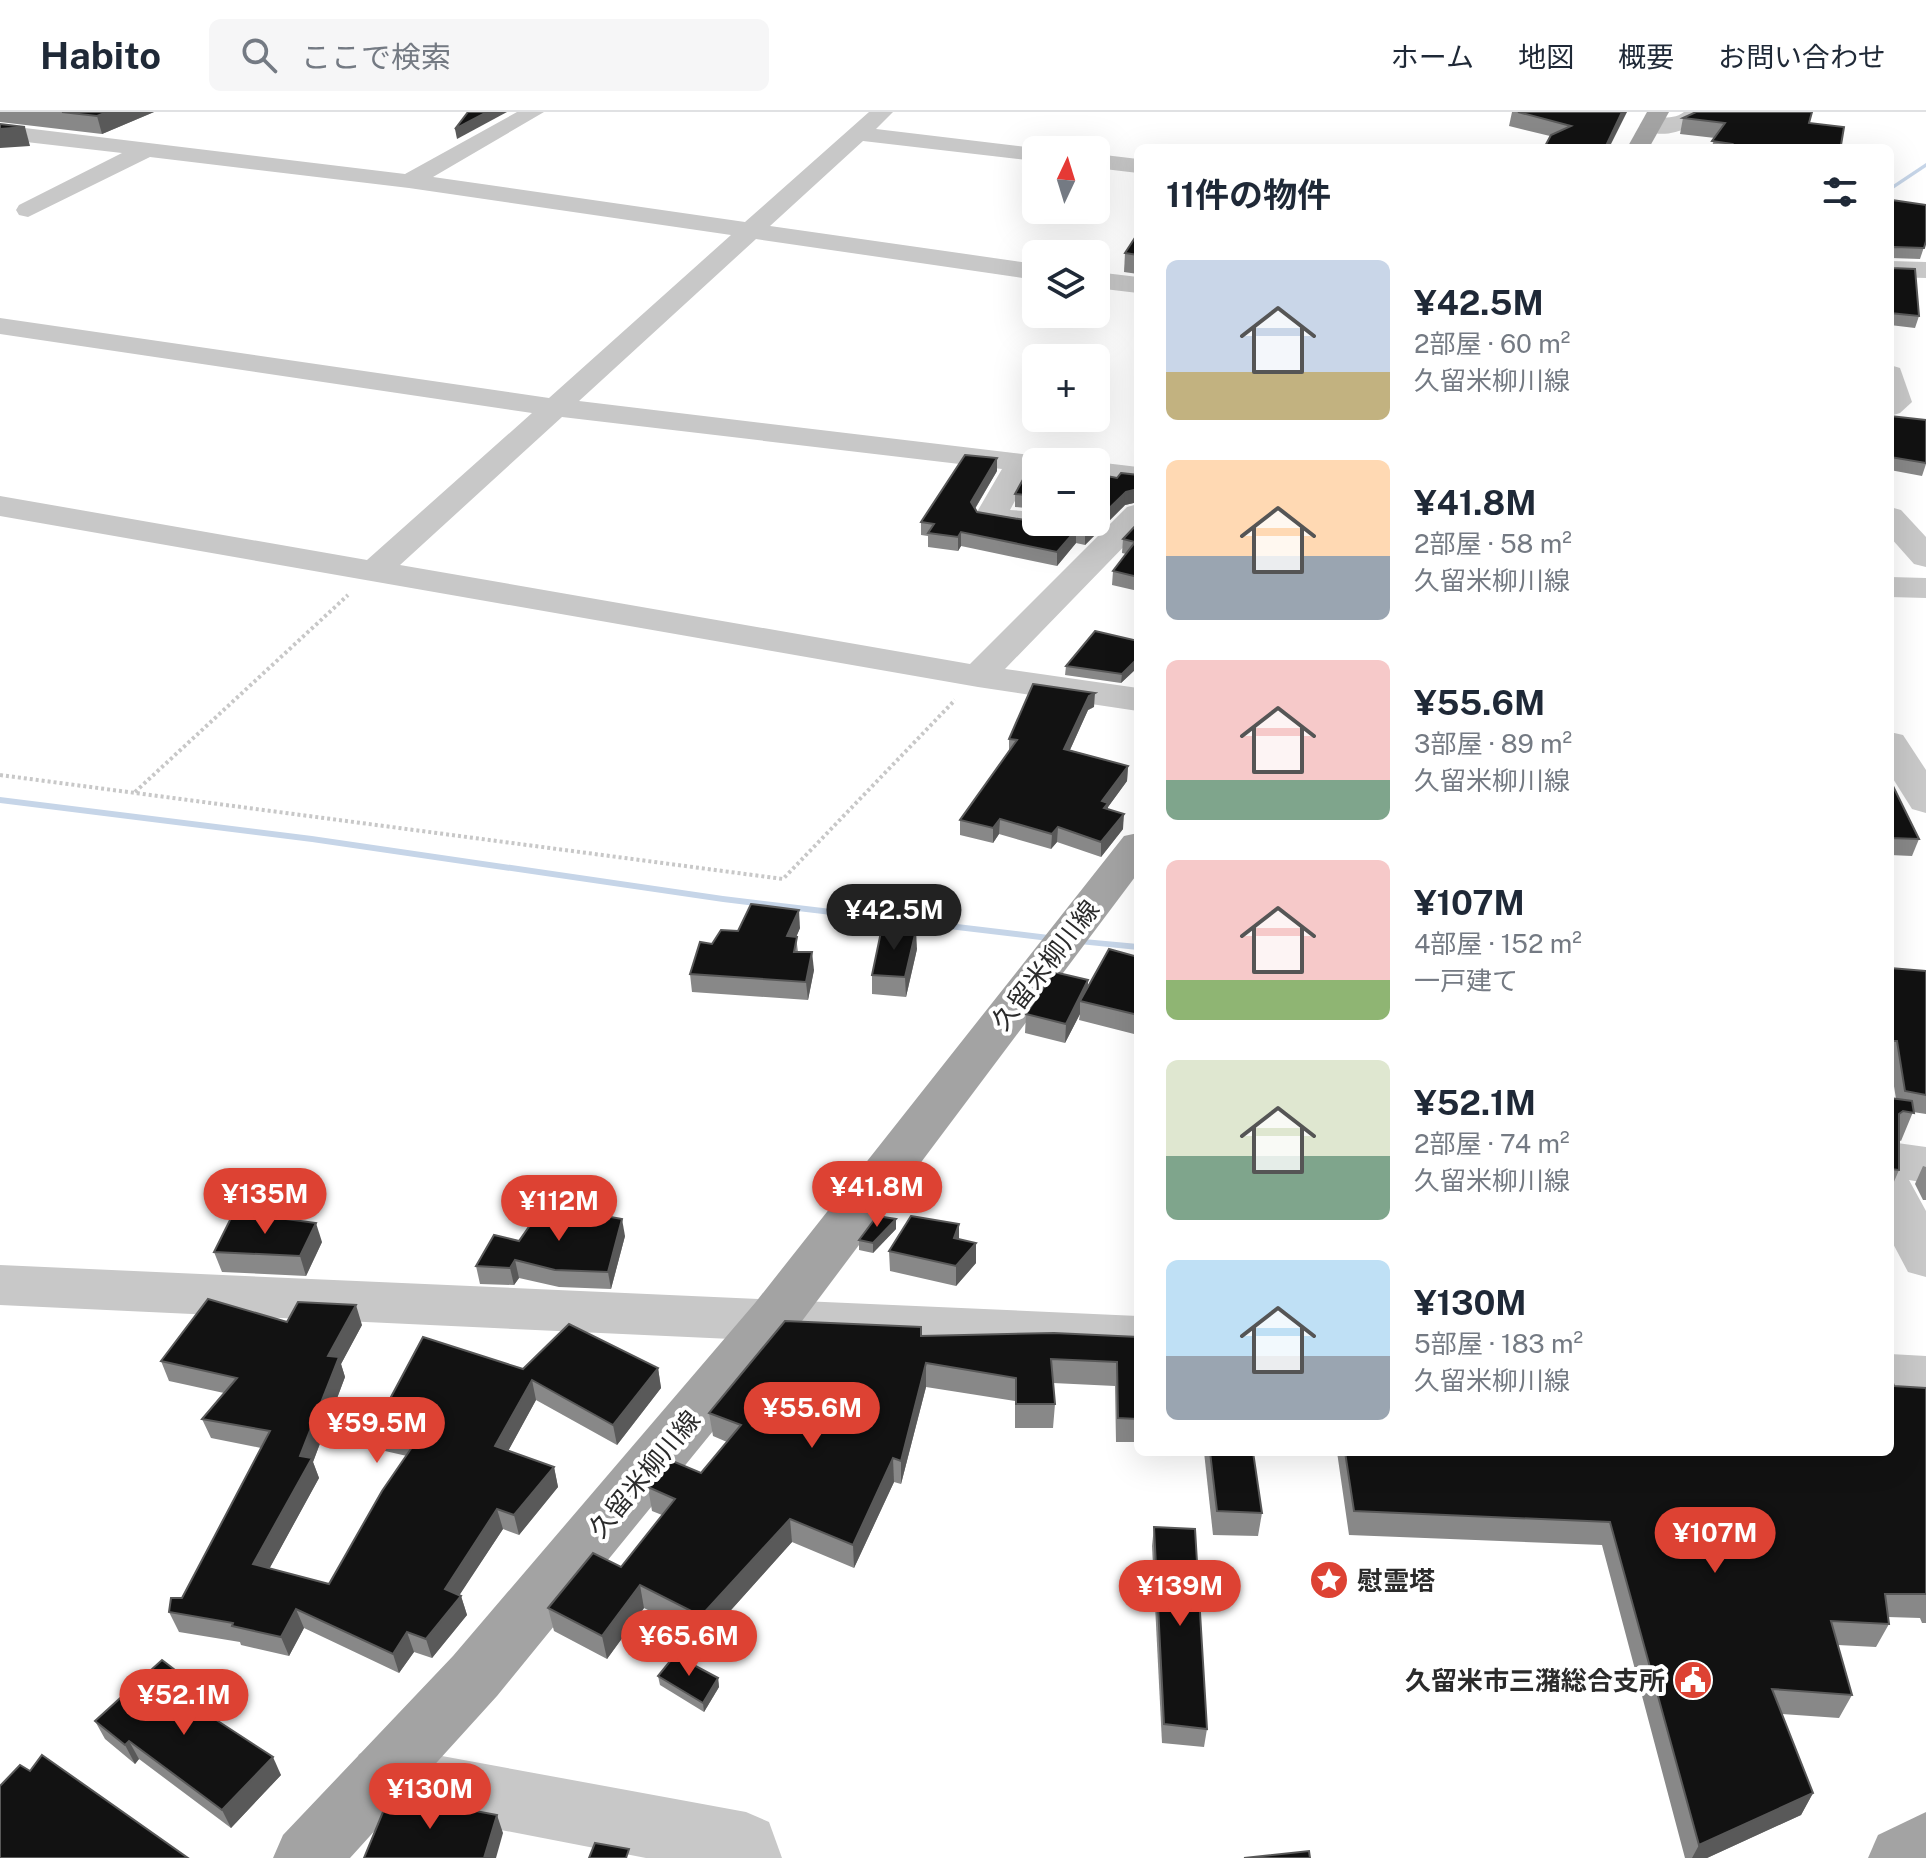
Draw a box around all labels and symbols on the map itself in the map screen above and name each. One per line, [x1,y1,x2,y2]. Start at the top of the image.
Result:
north arrow [1022,136,1110,224]
pin: ¥42.5M [829,884,959,952]
street label: 久留米柳川線 [985,894,1105,1036]
pin: ¥41.8M [812,1161,942,1229]
pin: ¥135M [209,1168,321,1236]
pin: ¥112M [503,1175,615,1243]
pin: ¥55.6M [747,1382,877,1450]
pin: ¥59.5M [312,1397,442,1465]
street label: 久留米柳川線 [582,1404,706,1544]
pin: ¥107M [1659,1507,1771,1575]
place icon: 慰霊塔 [1308,1559,1350,1601]
pin: ¥139M [1124,1560,1236,1628]
place label: 慰霊塔 [1357,1565,1435,1596]
pin: ¥65.6M [624,1610,754,1678]
public building icon: 久留米市三潴総合支所 [1672,1659,1714,1701]
place label: 久留米市三潴総合支所 [1405,1665,1665,1696]
pin: ¥52.1M [119,1669,249,1737]
pin: ¥130M [374,1763,486,1831]

